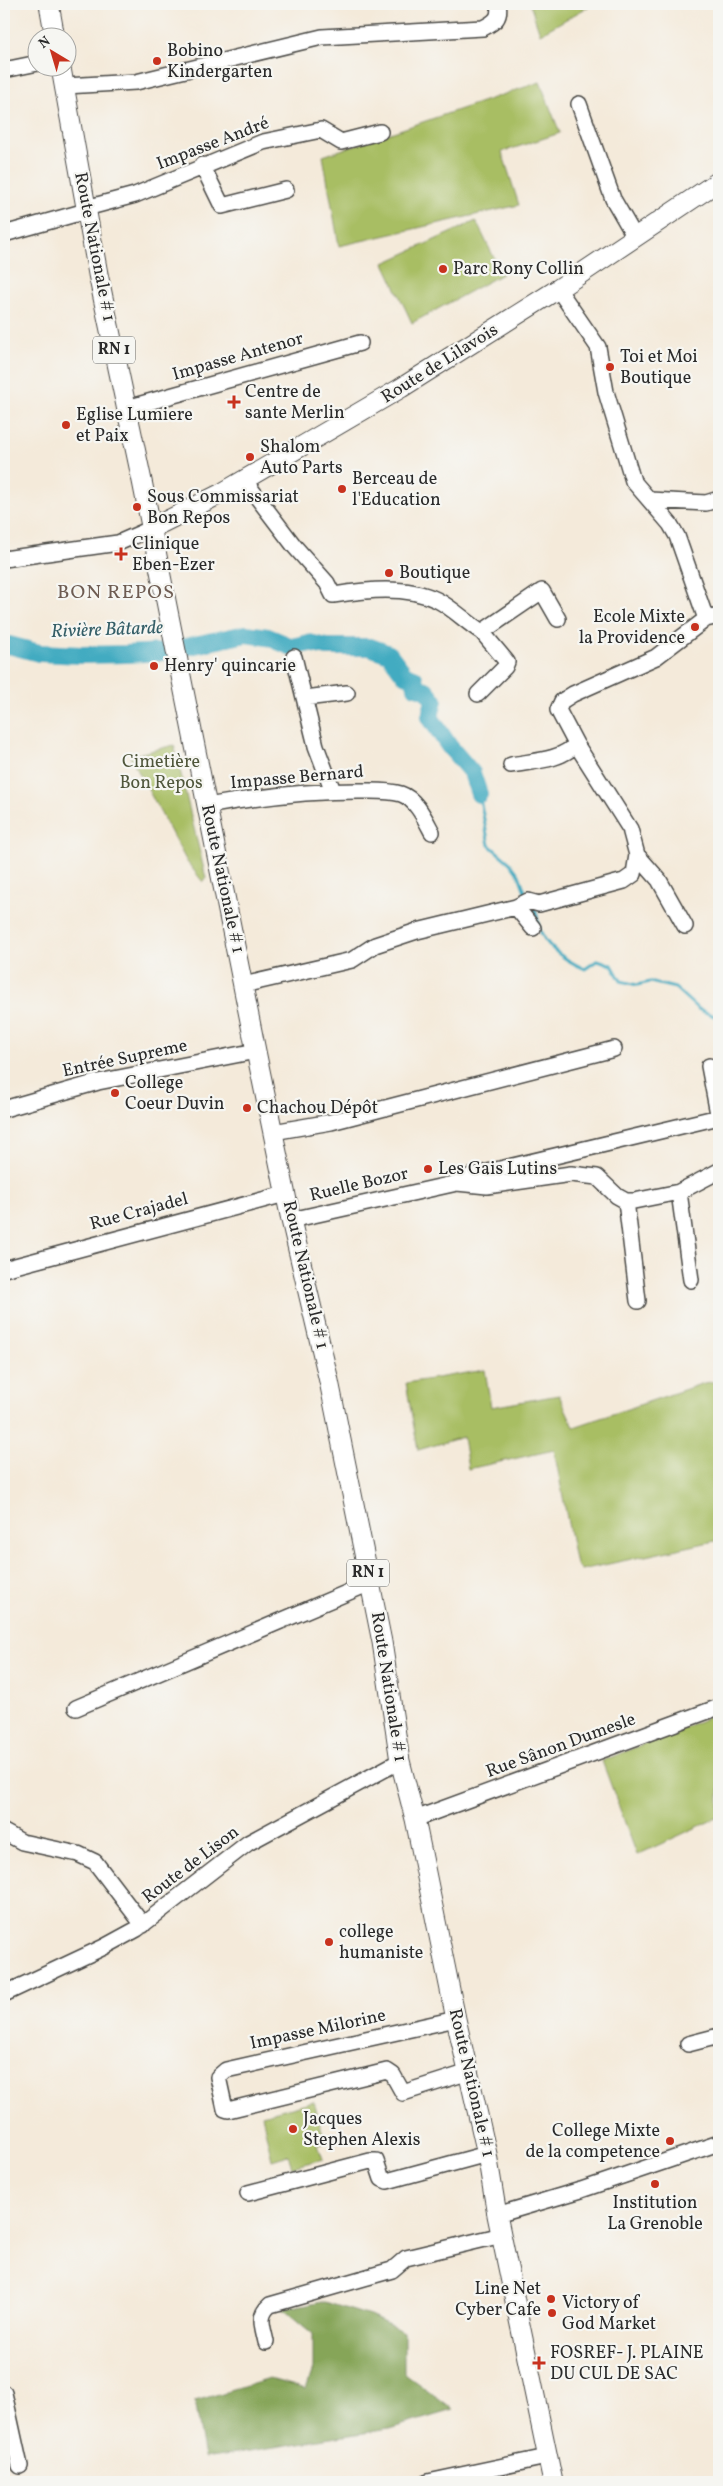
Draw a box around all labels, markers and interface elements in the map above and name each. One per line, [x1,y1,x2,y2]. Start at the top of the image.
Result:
north arrow [28,28,78,78]
text: N [35,32,55,54]
place label: Bobino Kindergarten [167,39,273,85]
marker: Bobino Kindergarten [151,55,163,67]
street label: Impasse André [153,111,273,177]
street label: Route Nationale # 1 [67,170,121,324]
place label: Parc Rony Collin [453,257,584,282]
marker: Parc Rony Collin [437,263,449,275]
street label: Route de Lilavois [377,318,503,410]
street label: Impasse Antenor [170,326,307,388]
road number: RN 1 [93,336,135,364]
place label: Toi et Moi Boutique [620,345,698,391]
marker: Toi et Moi Boutique [604,361,616,373]
place label: Centre de sante Merlin [245,380,345,426]
marker: Centre de sante Merlin [227,395,241,409]
place label: Eglise Lumiere et Paix [76,403,193,449]
marker: Eglise Lumiere et Paix [60,419,72,431]
place label: Shalom Auto Parts [260,435,343,481]
marker: Shalom Auto Parts [244,451,256,463]
place label: Berceau de l'Education [352,467,441,513]
marker: Berceau de l'Education [336,483,348,495]
place label: Sous Commissariat Bon Repos [147,485,299,531]
marker: Sous Commissariat Bon Repos [131,501,143,513]
place label: Clinique Eben-Ezer [132,532,215,578]
marker: Clinique Eben-Ezer [114,547,128,561]
place label: Boutique [399,561,470,586]
marker: Boutique [383,567,395,579]
district label: BON REPOS [57,579,175,607]
place label: Ecole Mixte la Providence [579,605,685,651]
water label: Rivière Bâtarde [50,615,164,645]
marker: Ecole Mixte la Providence [689,621,701,633]
place label: Henry' quincarie [164,654,296,679]
marker: Henry' quincarie [148,660,160,672]
park label: Cimetière Bon Repos [119,750,203,796]
street label: Impasse Bernard [229,760,365,796]
street label: Route Nationale # 1 [194,802,250,956]
street label: Entrée Supreme [60,1034,190,1084]
place label: College Coeur Duvin [125,1071,225,1117]
marker: College Coeur Duvin [109,1087,121,1099]
place label: Chachou Dépôt [257,1096,378,1121]
marker: Chachou Dépôt [241,1102,253,1114]
place label: Les Gais Lutins [438,1157,557,1182]
street label: Ruelle Bozor [307,1161,411,1209]
marker: Les Gais Lutins [422,1163,434,1175]
street label: Rue Crajadel [87,1187,191,1237]
street label: Route Nationale # 1 [276,1198,334,1352]
road number: RN 1 [347,1560,389,1586]
street label: Route Nationale # 1 [364,1610,412,1764]
street label: Rue Sânon Dumesle [483,1707,639,1785]
street label: Route de Lison [137,1820,245,1910]
place label: college humaniste [339,1920,423,1966]
marker: college humaniste [323,1936,335,1948]
street label: Impasse Milorine [248,2003,388,2057]
street label: Route Nationale # 1 [442,2006,500,2160]
place label: Jacques Stephen Alexis [303,2107,420,2153]
place label: College Mixte de la competence [525,2119,660,2165]
marker: Jacques Stephen Alexis [287,2123,299,2135]
marker: College Mixte de la competence [664,2135,676,2147]
marker: Institution La Grenoble [649,2178,661,2190]
place label: Institution La Grenoble [607,2191,703,2237]
place label: Line Net Cyber Cafe [455,2277,541,2323]
place label: Victory of God Market [562,2291,656,2337]
marker: Line Net Cyber Cafe [545,2293,557,2305]
marker: Victory of God Market [546,2307,558,2319]
place label: FOSREF- J. PLAINE DU CUL DE SAC [550,2341,704,2387]
marker: FOSREF- J. PLAINE DU CUL DE SAC [532,2356,546,2370]

